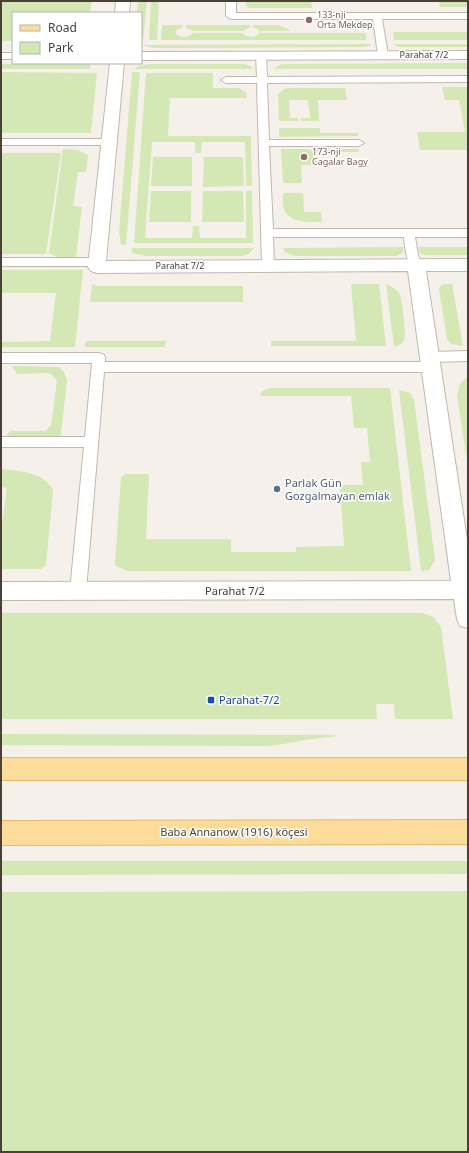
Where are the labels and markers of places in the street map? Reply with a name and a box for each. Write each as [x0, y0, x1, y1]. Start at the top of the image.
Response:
place label: 133-nji Orta Mekdep [317, 8, 373, 31]
marker: 133-nji Orta Mekdep [304, 15, 314, 25]
place label: 173-nji Cagalar Bagy [312, 145, 368, 168]
marker: 173-nji Cagalar Bagy [299, 152, 309, 162]
place label: Parlak Gün Gozgalmayan emlak [285, 475, 390, 503]
marker: Parlak Gün Gozgalmayan emlak [272, 484, 282, 494]
place label: Parahat-7/2 [219, 692, 279, 707]
marker: Parahat-7/2 [206, 695, 216, 705]

